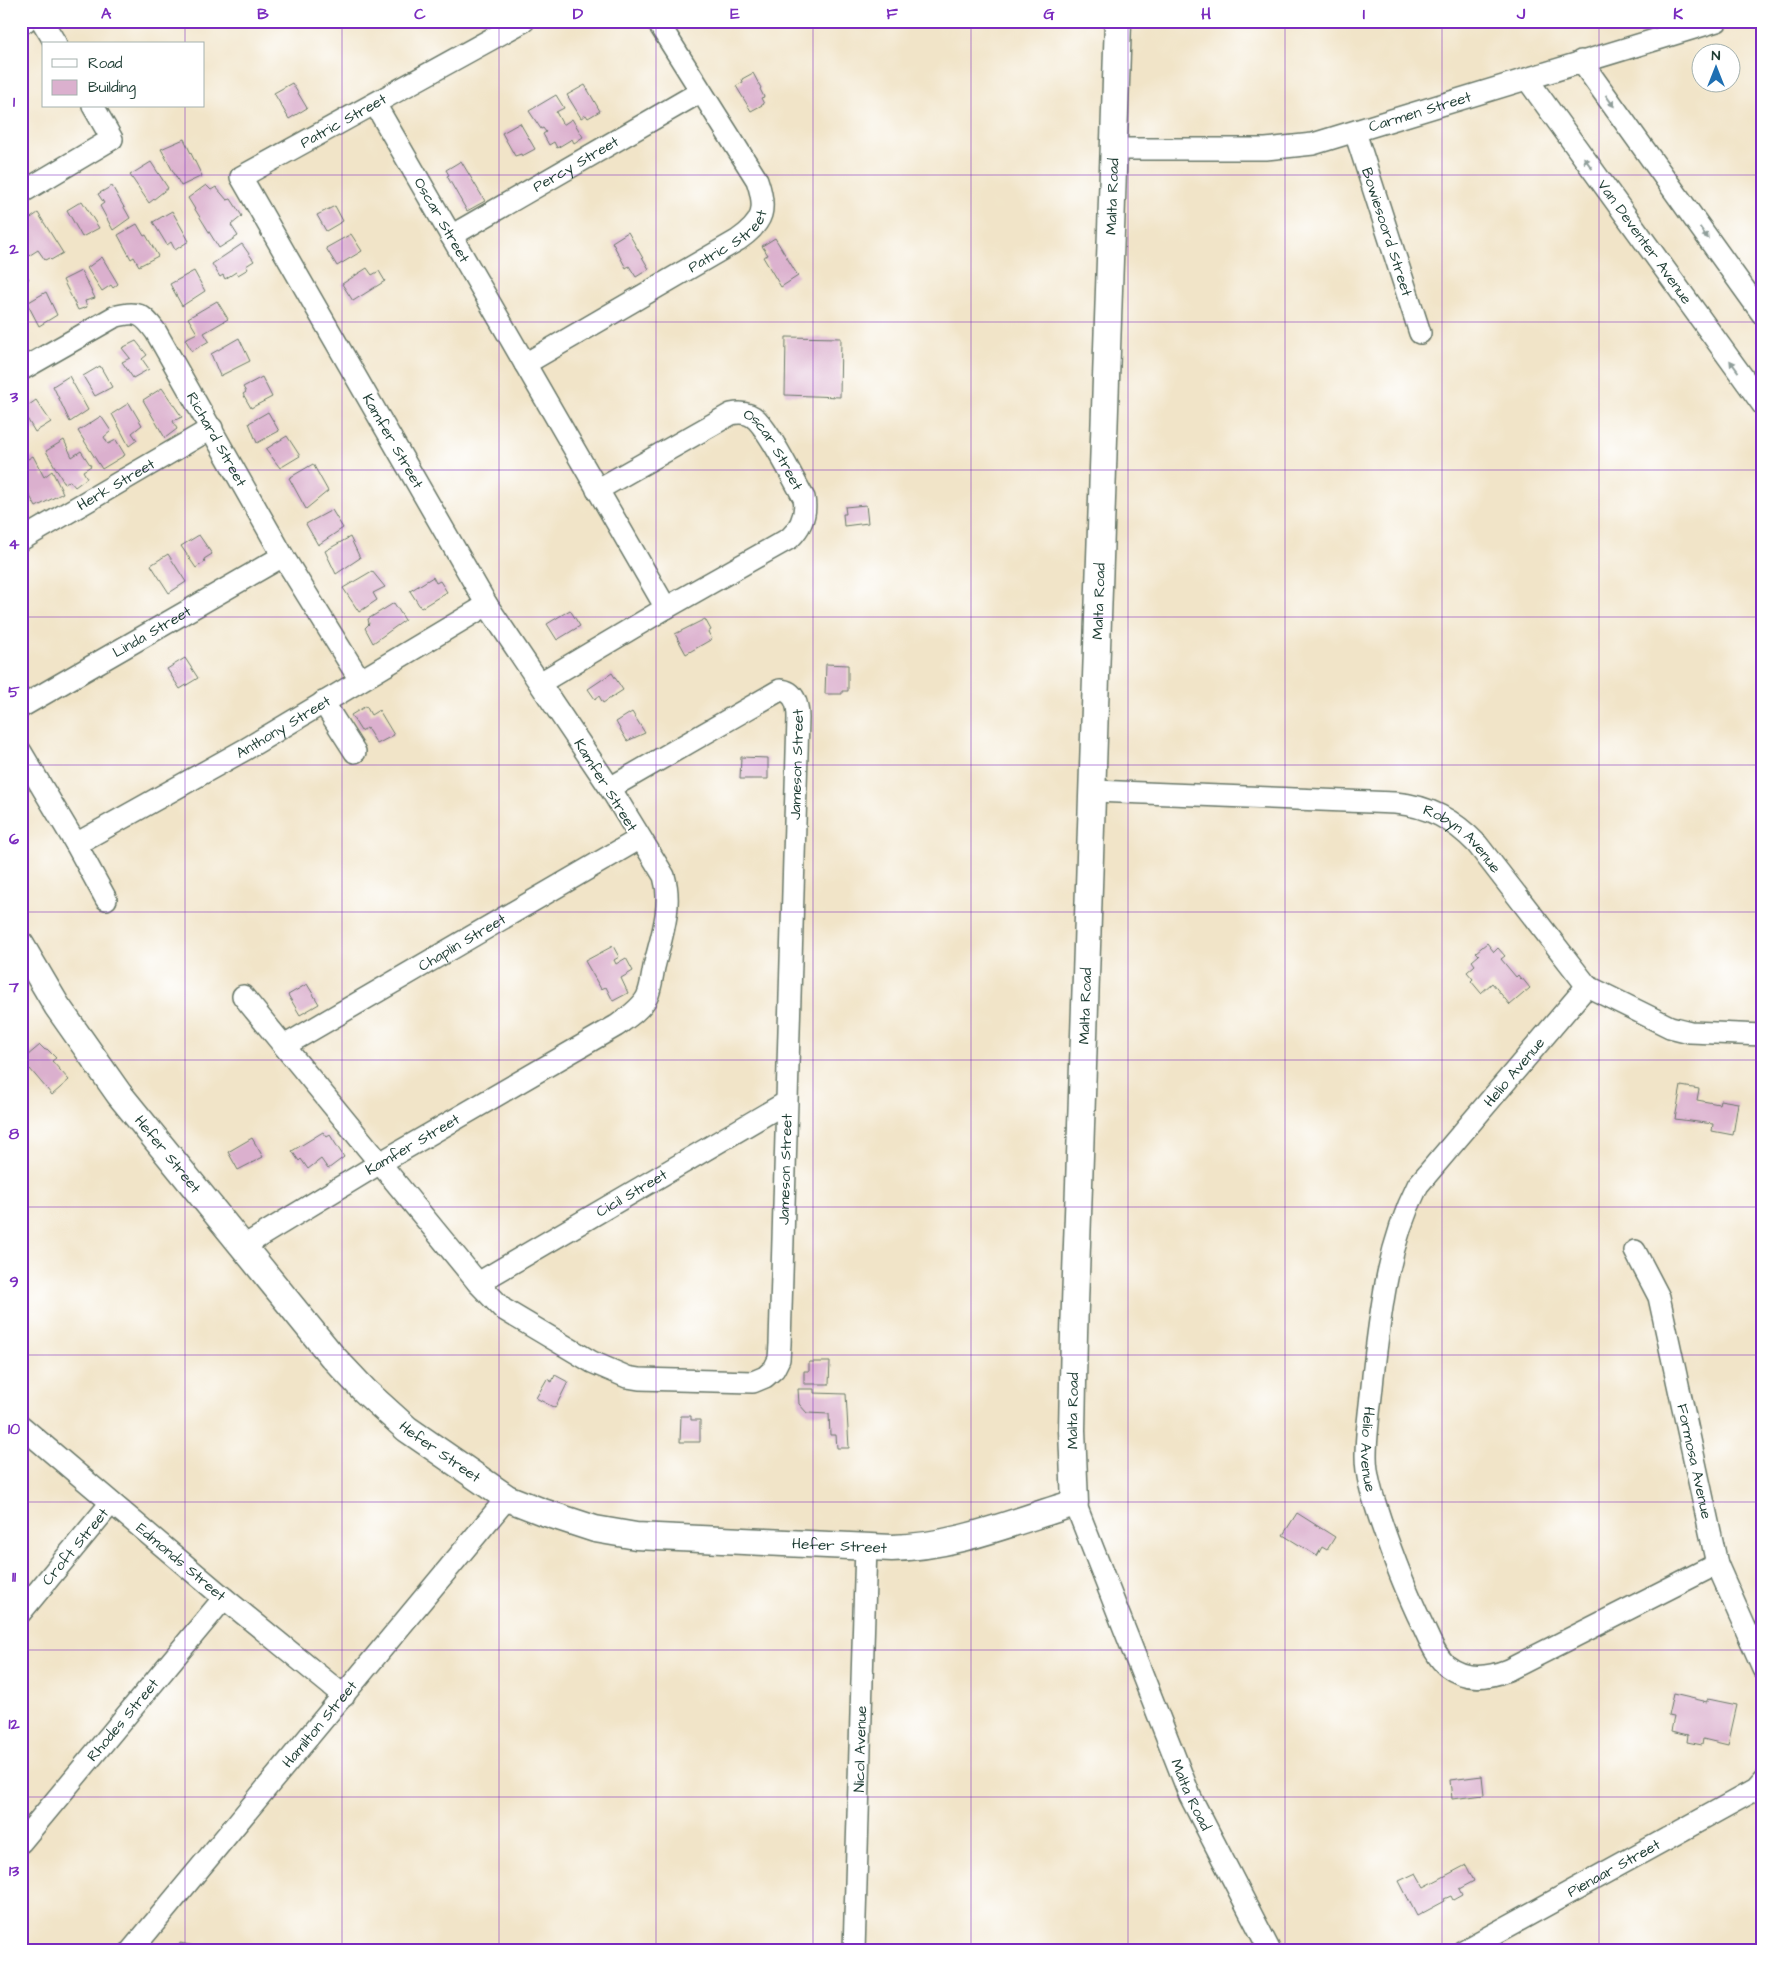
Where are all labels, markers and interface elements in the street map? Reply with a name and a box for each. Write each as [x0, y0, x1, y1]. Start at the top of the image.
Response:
text: A [101, 3, 112, 25]
text: B [257, 3, 269, 25]
text: C [414, 3, 426, 25]
text: D [573, 3, 584, 25]
text: E [730, 3, 740, 25]
text: F [886, 3, 898, 25]
text: G [1043, 3, 1055, 25]
text: H [1201, 3, 1211, 25]
text: I [1363, 3, 1365, 25]
text: J [1516, 3, 1526, 25]
text: K [1673, 3, 1683, 25]
legend [42, 42, 205, 108]
north arrow [1692, 42, 1742, 92]
text: N [1712, 46, 1721, 66]
text: Road [88, 53, 123, 74]
text: Building [88, 77, 136, 99]
street label: Carmen Street [1366, 86, 1474, 137]
street label: Patric Street [296, 89, 390, 153]
text: 1 [13, 91, 16, 113]
one-way arrow [1605, 94, 1615, 108]
street label: Percy Street [529, 131, 623, 197]
one-way arrow [1583, 156, 1593, 170]
street label: Malta Road [1101, 158, 1124, 235]
street label: Bowiesoord Street [1356, 165, 1417, 299]
street label: Oscar Street [409, 174, 475, 267]
street label: Van Deventer Avenue [1592, 176, 1697, 309]
street label: Patric Street [684, 208, 773, 278]
one-way arrow [1699, 226, 1709, 240]
text: 2 [8, 238, 19, 260]
one-way arrow [1729, 359, 1739, 373]
text: 3 [9, 386, 19, 408]
street label: Richard Street [181, 388, 252, 491]
street label: Kamfer Street [357, 390, 428, 492]
street label: Oscar Street [740, 404, 808, 494]
street label: Herk Street [73, 454, 159, 516]
text: 4 [9, 533, 20, 555]
street label: Malta Road [1087, 562, 1111, 640]
street label: Linda Street [109, 601, 195, 663]
text: 5 [8, 681, 20, 703]
street label: Anthony Street [232, 691, 335, 764]
street label: Jameson Street [785, 708, 809, 820]
street label: Kamfer Street [569, 735, 643, 836]
street label: Robyn Avenue [1420, 799, 1506, 878]
text: 6 [9, 828, 19, 850]
street label: Chaplin Street [414, 909, 510, 977]
street label: Malta Road [1074, 967, 1097, 1045]
text: 7 [8, 976, 19, 998]
street label: Helio Avenue [1479, 1033, 1550, 1112]
street label: Kamfer Street [361, 1109, 464, 1181]
street label: Hefer Street [129, 1111, 206, 1198]
street label: Jameson Street [773, 1113, 798, 1225]
text: 8 [9, 1123, 20, 1145]
street label: Cicil Street [592, 1164, 671, 1223]
text: 9 [9, 1271, 19, 1293]
street label: Malta Road [1062, 1372, 1084, 1450]
street label: Formosa Avenue [1671, 1402, 1717, 1521]
street label: Helio Avenue [1355, 1406, 1381, 1494]
street label: Hefer Street [394, 1417, 485, 1488]
text: 10 [8, 1418, 20, 1440]
street label: Croft Street [37, 1504, 114, 1590]
street label: Edmonds Street [131, 1518, 230, 1606]
street label: Hefer Street [792, 1533, 887, 1559]
text: 11 [12, 1566, 17, 1588]
street label: Rhodes Street [82, 1674, 164, 1766]
street label: Hamilton Street [277, 1676, 362, 1772]
street label: Nicol Avenue [849, 1705, 872, 1793]
text: 12 [8, 1713, 20, 1735]
street label: Malta Road [1165, 1756, 1216, 1835]
street label: Pienaar Street [1564, 1834, 1664, 1903]
text: 13 [9, 1860, 20, 1882]

